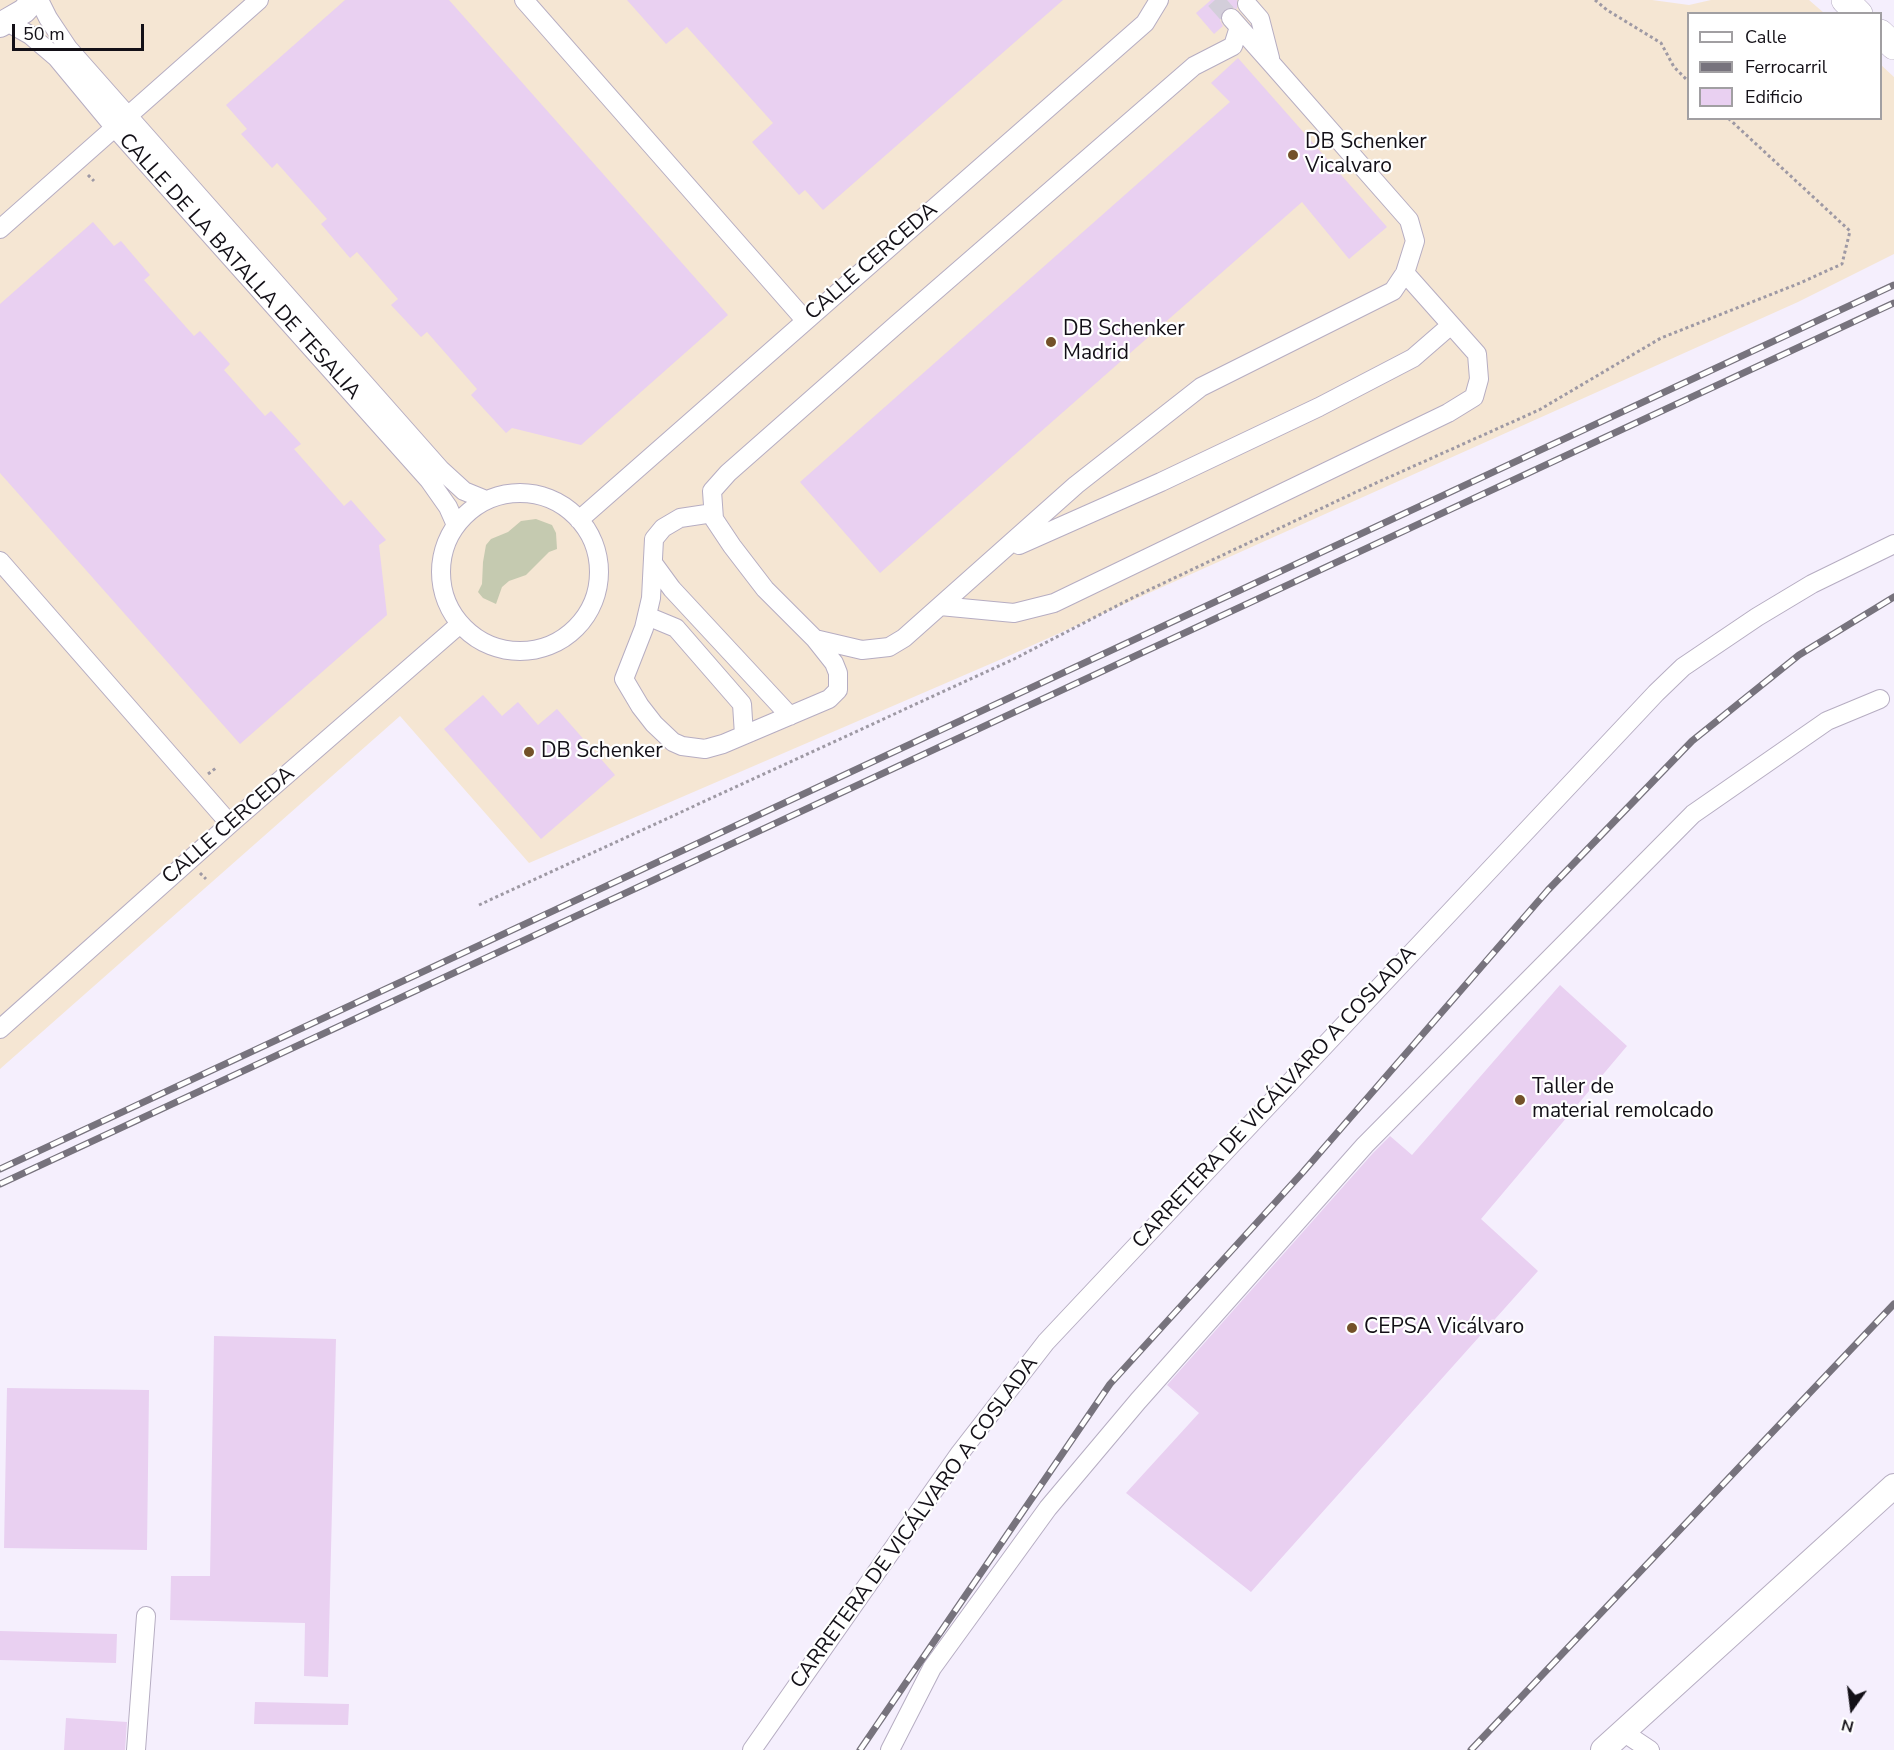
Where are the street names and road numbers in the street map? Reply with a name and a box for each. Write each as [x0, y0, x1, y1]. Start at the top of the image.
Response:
street label: CALLE DE LA BATALLA DE TESALIA [113, 129, 365, 405]
street label: CALLE CERCEDA [801, 198, 943, 326]
street label: CALLE CERCEDA [158, 762, 300, 890]
street label: CARRETERA DE VICÁLVARO A COSLADA [1128, 942, 1422, 1254]
street label: CARRETERA DE VICÁLVARO A COSLADA [786, 1352, 1044, 1694]

